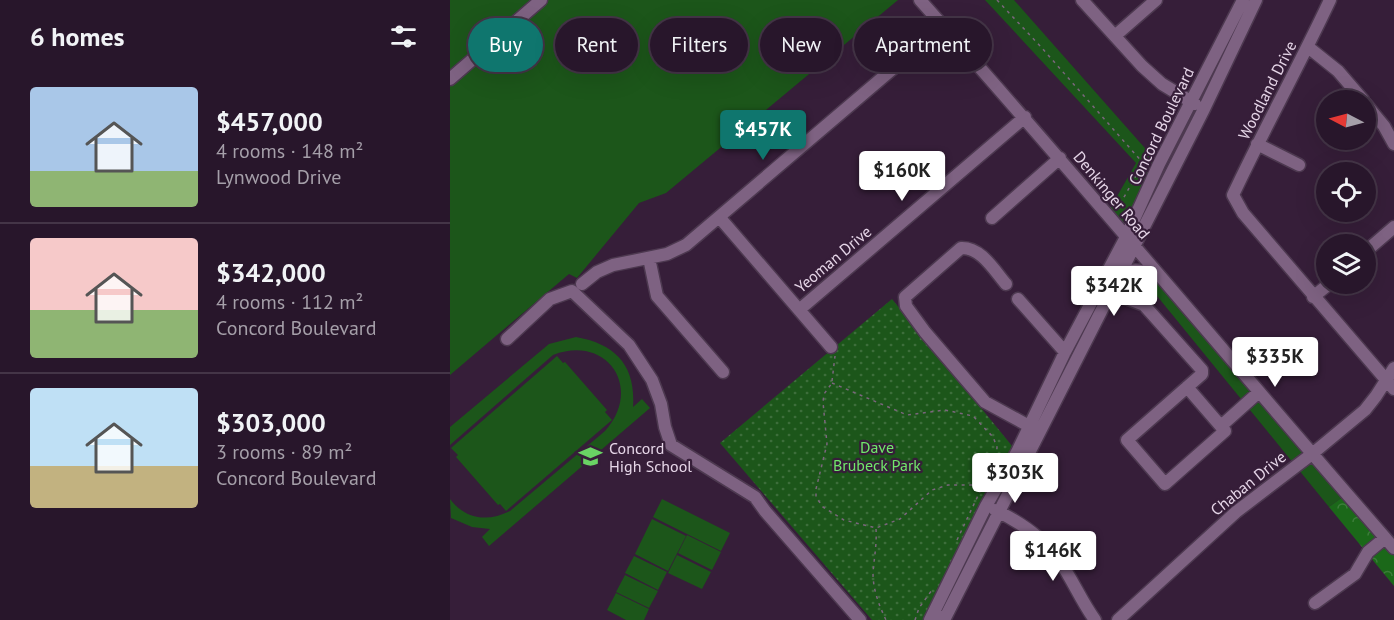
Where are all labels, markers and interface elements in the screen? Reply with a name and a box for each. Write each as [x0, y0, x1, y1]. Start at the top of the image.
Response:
chip: Buy [468, 18, 543, 72]
chip: Rent [555, 18, 638, 72]
chip: Filters [650, 18, 748, 72]
chip: New [760, 18, 842, 72]
chip: Apartment [854, 18, 992, 72]
text: 6 homes [30, 20, 125, 53]
icon: filters [387, 20, 420, 53]
street label: Woodland Drive [1233, 37, 1301, 143]
street label: Concord Boulevard [1124, 64, 1198, 188]
north arrow [1316, 90, 1376, 150]
map controls [1316, 90, 1376, 294]
text: $457,000 [216, 105, 323, 138]
pin: $457K [721, 110, 805, 161]
icon: home [78, 111, 150, 183]
text: $457K [734, 116, 792, 142]
text: 4 rooms · 148 m² [216, 138, 363, 164]
street label: Denkinger Road [1070, 147, 1154, 243]
pin: $160K [860, 151, 944, 202]
text: $160K [873, 157, 931, 183]
button: locate [1316, 162, 1376, 222]
text: Lynwood Drive [216, 164, 341, 190]
street label: Yeoman Drive [791, 221, 875, 297]
button: layers [1316, 234, 1376, 294]
text: $342,000 [216, 256, 326, 289]
icon: home [78, 262, 150, 334]
pin: $342K [1072, 266, 1156, 317]
text: $342K [1085, 272, 1143, 298]
text: 4 rooms · 112 m² [216, 289, 363, 315]
text: Concord Boulevard [216, 315, 376, 341]
pin: $335K [1233, 337, 1317, 388]
text: $335K [1246, 343, 1304, 369]
text: $303,000 [216, 406, 326, 439]
icon: home [78, 412, 150, 484]
park label: Dave Brubeck Park [833, 437, 921, 475]
place label: Concord High School [609, 438, 692, 476]
text: 3 rooms · 89 m² [216, 439, 352, 465]
school or university icon: Concord High School [578, 444, 604, 470]
street label: Chaban Drive [1206, 447, 1290, 519]
pin: $303K [973, 453, 1057, 504]
text: $303K [986, 459, 1044, 485]
text: Concord Boulevard [216, 465, 376, 491]
pin: $146K [1011, 531, 1095, 582]
text: $146K [1024, 537, 1082, 563]

